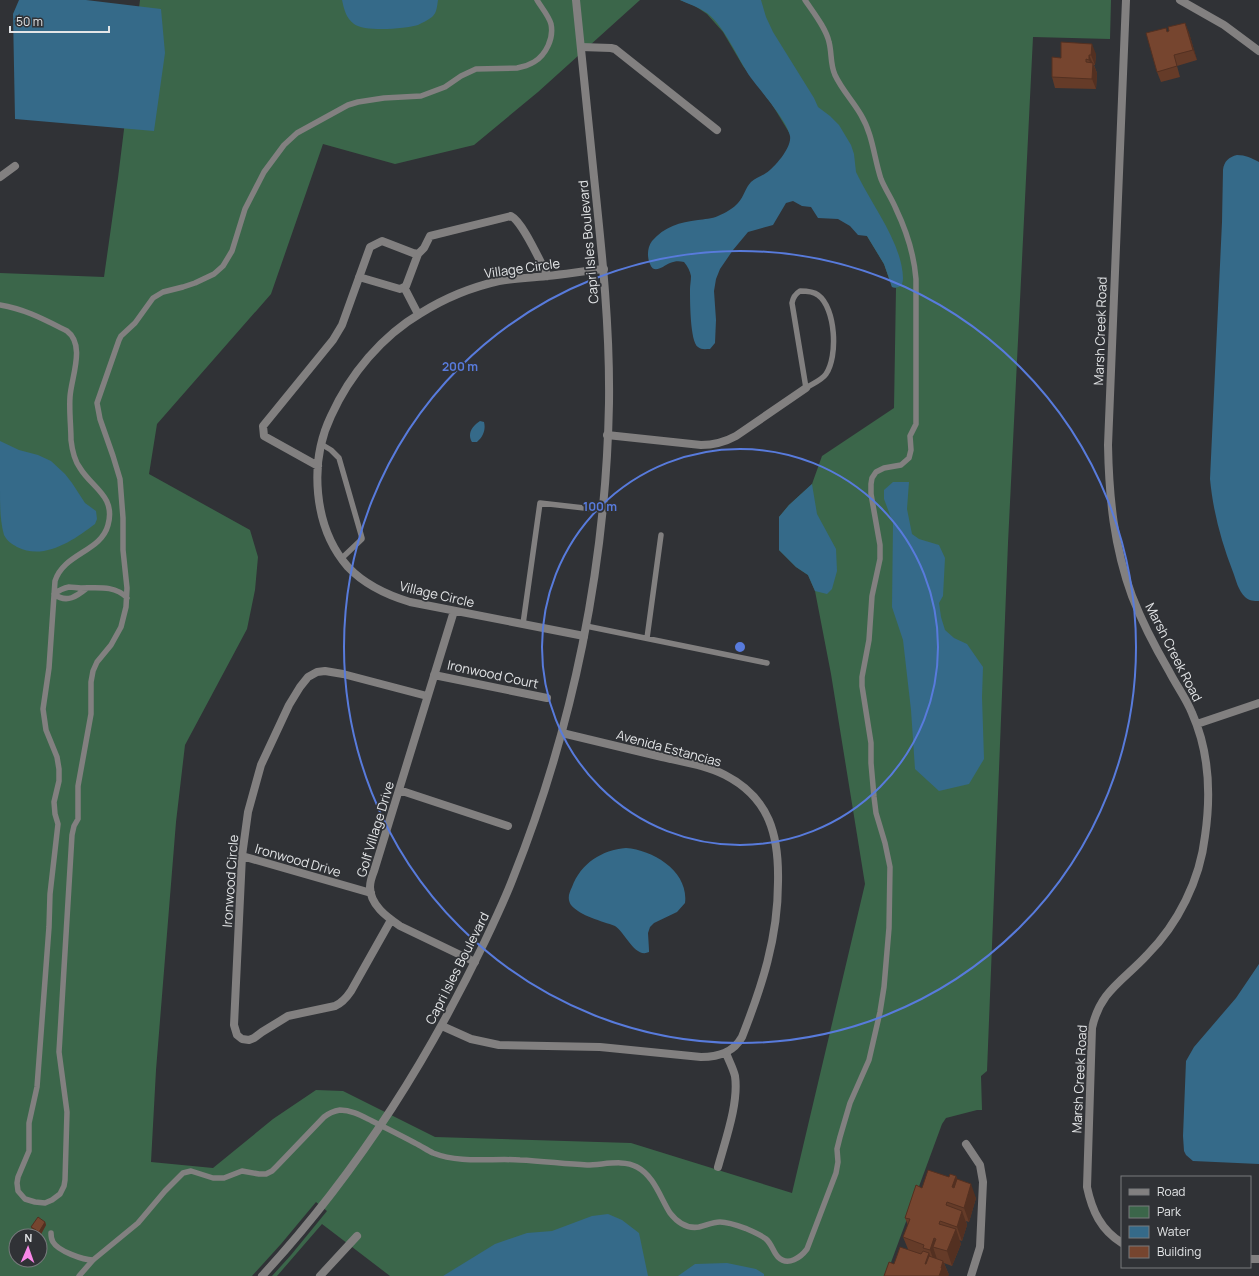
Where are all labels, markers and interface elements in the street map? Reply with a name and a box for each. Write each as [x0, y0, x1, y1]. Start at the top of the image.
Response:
scale bar [10, 8, 109, 34]
text: 50 m [16, 13, 43, 30]
street label: Capri Isles Boulevard [574, 179, 602, 305]
street label: Village Circle [483, 254, 561, 282]
street label: Marsh Creek Road [1089, 276, 1111, 386]
text: 200 m [442, 358, 478, 375]
text: 100 m [583, 498, 617, 515]
street label: Village Circle [398, 577, 477, 611]
street label: Marsh Creek Road [1141, 600, 1207, 704]
centre of rings [733, 640, 747, 654]
street label: Ironwood Court [446, 656, 540, 692]
street label: Avenida Estancias [614, 725, 724, 771]
street label: Golf Village Drive [352, 779, 398, 879]
street label: Ironwood Circle [218, 834, 242, 928]
street label: Ironwood Drive [253, 839, 344, 881]
street label: Capri Isles Boulevard [421, 909, 493, 1027]
street label: Marsh Creek Road [1067, 1024, 1091, 1134]
legend [1121, 1176, 1251, 1268]
text: Road [1157, 1183, 1185, 1200]
text: Park [1157, 1203, 1182, 1220]
text: Water [1157, 1223, 1191, 1240]
north arrow [8, 1228, 48, 1268]
text: N [24, 1230, 33, 1245]
text: Building [1157, 1243, 1201, 1260]

